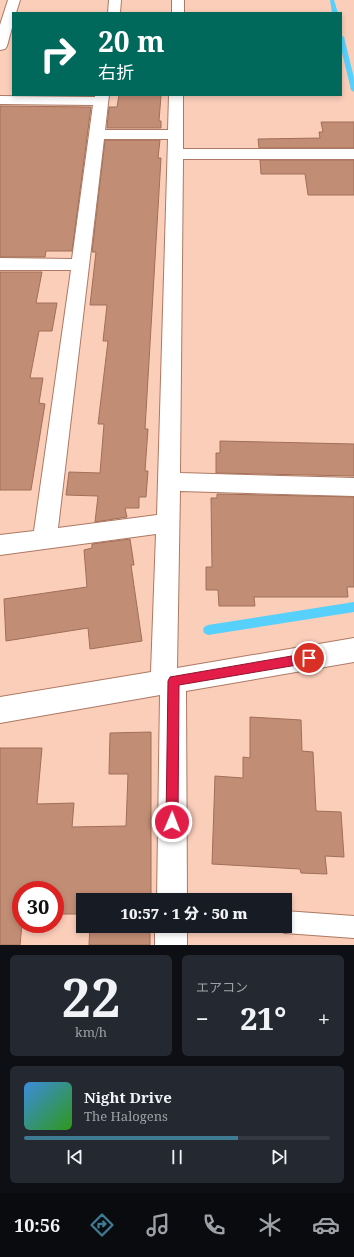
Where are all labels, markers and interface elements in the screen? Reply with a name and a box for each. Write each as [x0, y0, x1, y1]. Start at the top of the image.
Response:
text: 20 m [98, 22, 165, 60]
icon: right [32, 28, 84, 80]
text: 右折 [98, 60, 134, 84]
pin [292, 641, 326, 675]
icon: arrive [298, 647, 320, 669]
position arrow [151, 801, 193, 843]
speed limit sign: 30 [12, 881, 64, 933]
text: 10:57 · 1 分 · 50 m [120, 903, 248, 923]
text: 22 [62, 961, 120, 1032]
text: エアコン [196, 978, 248, 996]
text: 21° [240, 998, 286, 1039]
text: − [196, 1003, 209, 1033]
text: + [318, 1003, 330, 1033]
text: km/h [75, 1023, 107, 1041]
text: Night Drive [84, 1087, 172, 1107]
text: The Halogens [84, 1107, 168, 1125]
icon: previous [64, 1146, 86, 1168]
icon: pause [166, 1146, 188, 1168]
icon: next [268, 1146, 290, 1168]
icon: directions [88, 1211, 116, 1239]
icon: music [144, 1211, 172, 1239]
icon: phone [200, 1211, 228, 1239]
icon: climate [256, 1211, 284, 1239]
icon: car [312, 1211, 340, 1239]
text: 10:56 [14, 1213, 60, 1237]

